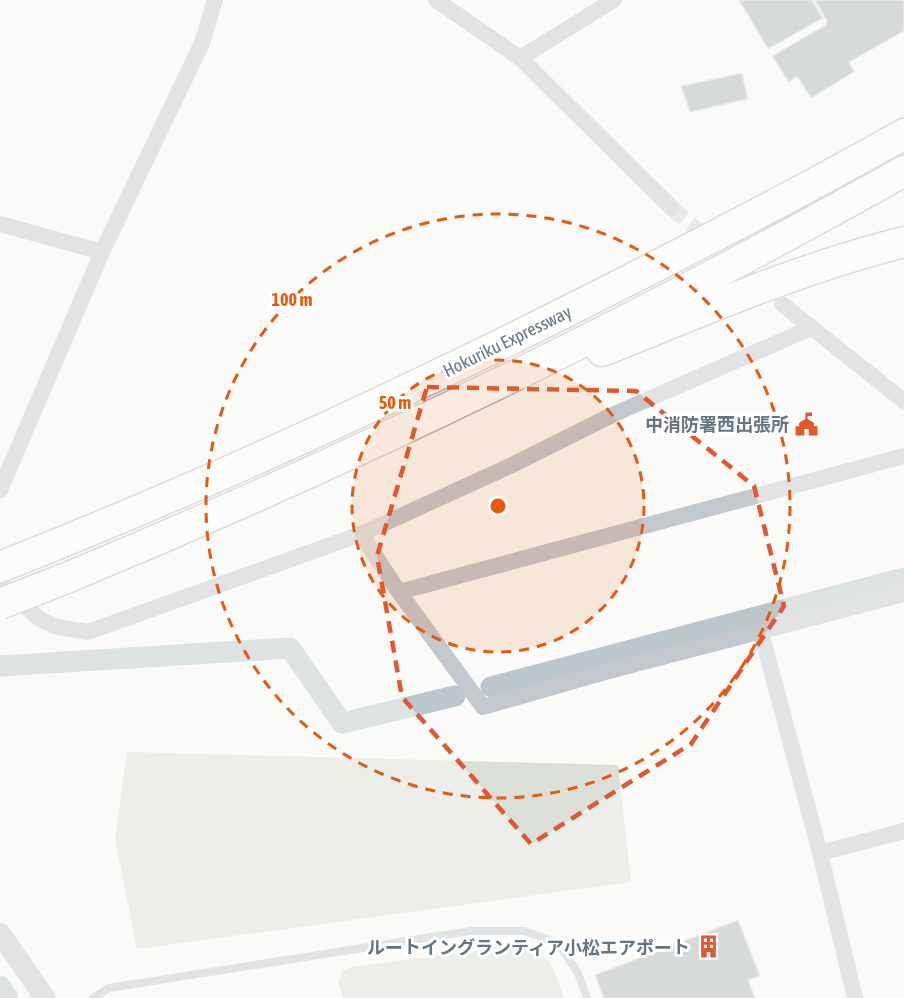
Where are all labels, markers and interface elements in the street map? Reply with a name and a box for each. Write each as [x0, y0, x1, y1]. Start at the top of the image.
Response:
text: 100 m [272, 289, 312, 310]
street label: Hokuriku Expressway [439, 301, 575, 381]
text: 50 m [379, 392, 411, 413]
public building icon: 中消防署西出張所 [794, 411, 820, 437]
place label: 中消防署西出張所 [645, 414, 789, 435]
centre of rings [488, 496, 508, 516]
building icon: ルートイングランティア小松エアポート [695, 934, 721, 960]
place label: ルートイングランティア小松エアポート [367, 937, 690, 958]

